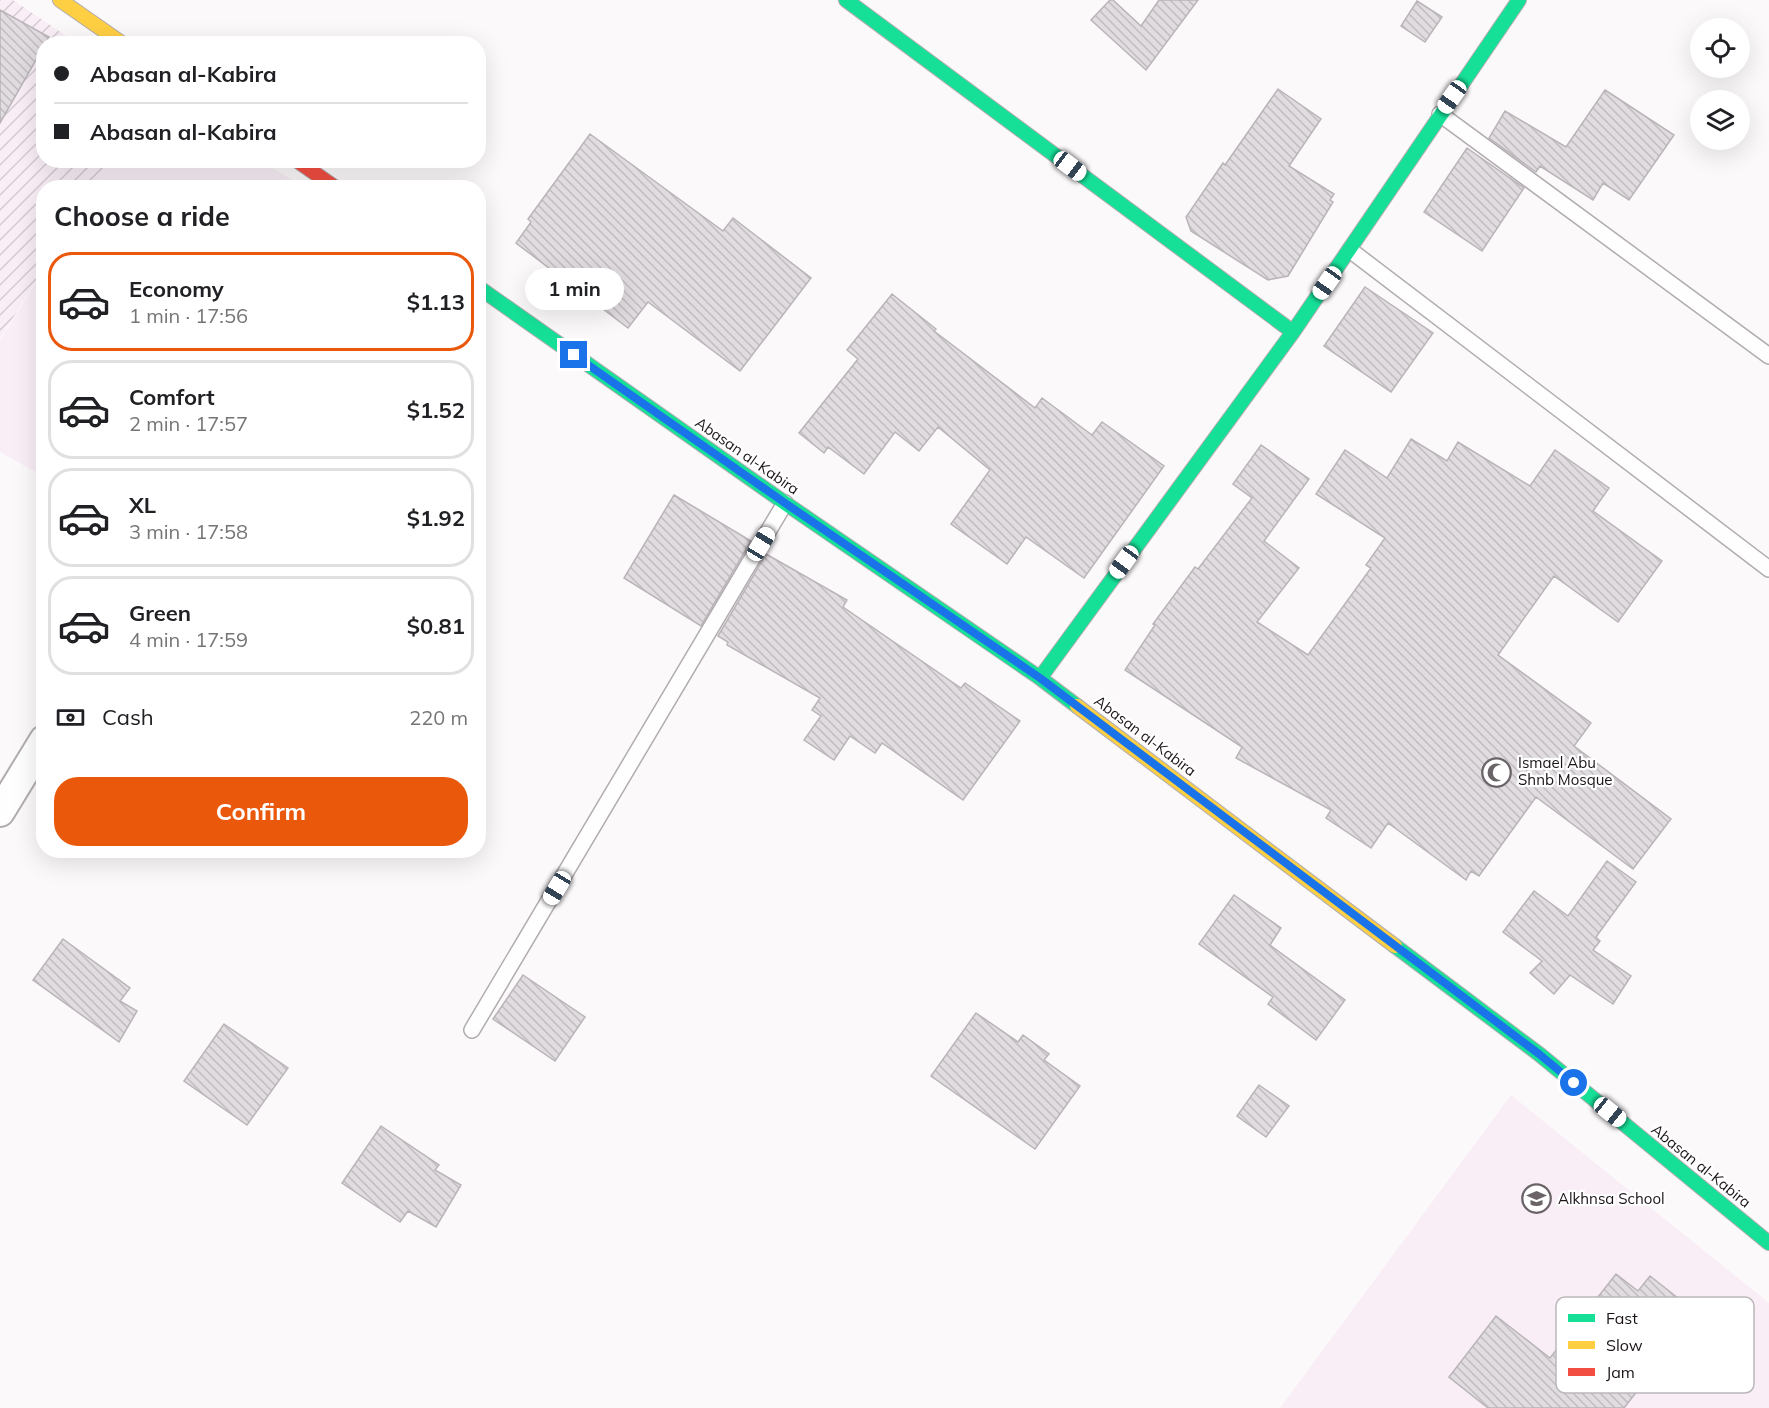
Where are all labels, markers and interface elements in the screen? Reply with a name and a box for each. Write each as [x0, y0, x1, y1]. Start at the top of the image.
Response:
map controls [1690, 18, 1750, 150]
button: locate [1690, 18, 1750, 78]
text: Abasan al-Kabira [90, 60, 277, 88]
car [1434, 77, 1470, 117]
button: layers [1690, 90, 1750, 150]
text: Abasan al-Kabira [90, 118, 277, 146]
car [1050, 148, 1090, 184]
text: Choose a ride [54, 199, 230, 233]
car [1309, 263, 1345, 303]
callout: 1 min [524, 268, 624, 310]
icon: car [57, 275, 111, 329]
text: Economy [129, 275, 224, 303]
text: 1 min [548, 276, 601, 301]
text: $1.13 [407, 288, 465, 316]
text: 1 min · 17:56 [129, 303, 248, 328]
route end [560, 341, 587, 368]
icon: car [57, 383, 111, 437]
text: Comfort [129, 383, 215, 411]
text: $1.52 [407, 396, 465, 424]
text: 2 min · 17:57 [129, 411, 248, 436]
street label: Abasan al-Kabira [692, 413, 803, 499]
icon: car [57, 491, 111, 545]
text: XL [129, 491, 156, 519]
text: $1.92 [407, 504, 465, 532]
text: 3 min · 17:58 [129, 519, 248, 544]
car [744, 524, 778, 564]
car [1106, 542, 1142, 582]
icon: car [57, 599, 111, 653]
text: Green [129, 599, 191, 627]
text: $0.81 [407, 612, 465, 640]
text: 4 min · 17:59 [129, 627, 248, 652]
street label: Abasan al-Kabira [1091, 691, 1200, 780]
icon: cash [54, 701, 87, 734]
text: Cash [102, 703, 154, 731]
text: 220 m [409, 705, 468, 730]
place label: Ismael Abu Shnb Mosque [1518, 753, 1613, 789]
mosque icon: Ismael Abu Shnb Mosque [1481, 756, 1513, 788]
button: Confirm [54, 777, 468, 846]
car [540, 868, 574, 908]
route start [1560, 1069, 1587, 1096]
car [1590, 1094, 1630, 1130]
street label: Abasan al-Kabira [1648, 1120, 1755, 1212]
school or university icon: Alkhnsa School [1521, 1183, 1553, 1215]
place label: Alkhnsa School [1558, 1189, 1665, 1208]
legend [1556, 1297, 1754, 1393]
text: Fast [1606, 1308, 1638, 1328]
text: Slow [1606, 1335, 1643, 1355]
text: Jam [1606, 1362, 1635, 1382]

